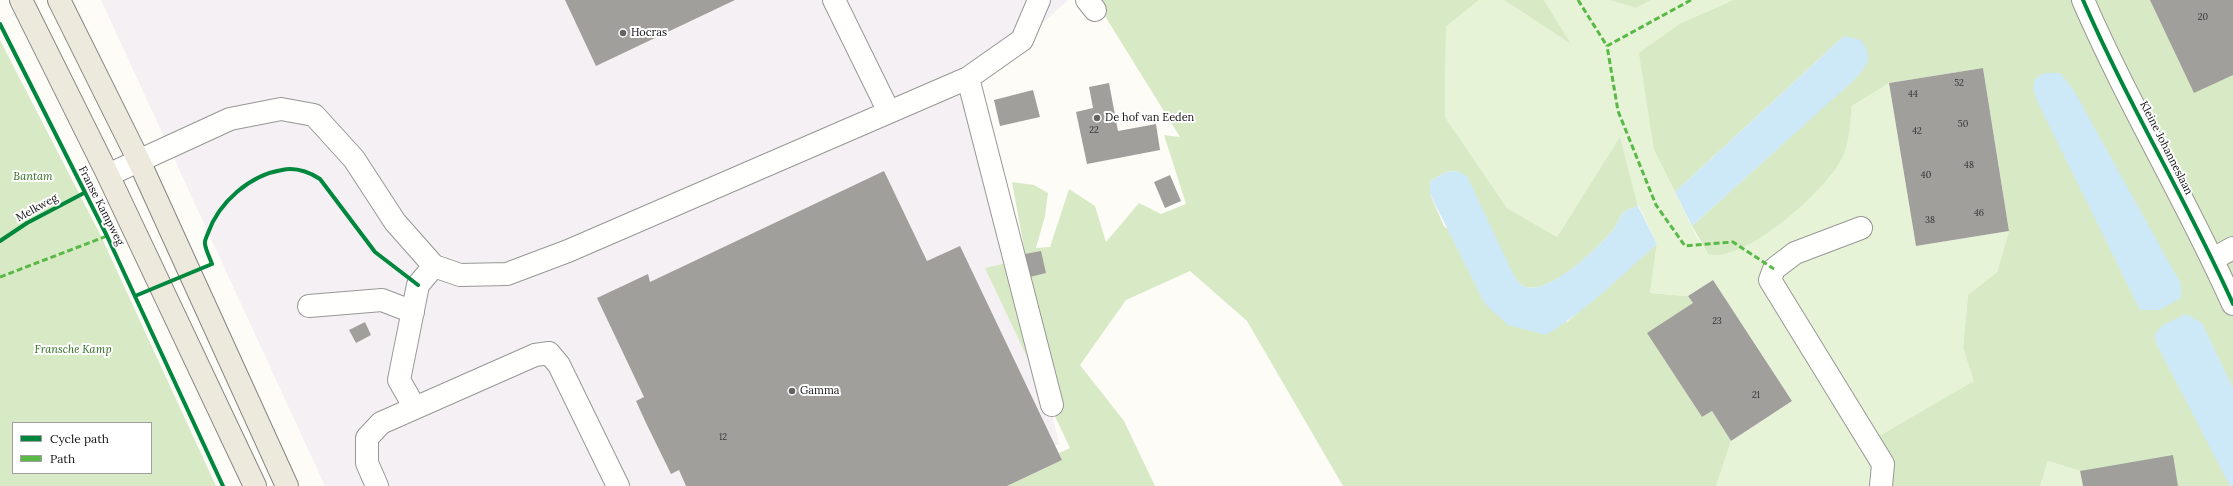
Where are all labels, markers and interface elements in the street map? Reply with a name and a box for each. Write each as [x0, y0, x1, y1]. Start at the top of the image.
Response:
house number: 20 [2198, 12, 2208, 22]
place label: Hocras [631, 26, 667, 40]
marker: Hocras [618, 28, 628, 38]
house number: 52 [1954, 78, 1964, 88]
house number: 44 [1908, 89, 1918, 99]
street label: Kleine Johanneslaan [2137, 99, 2195, 197]
place label: De hof van Eeden [1105, 111, 1194, 125]
marker: De hof van Eeden [1092, 113, 1102, 123]
house number: 50 [1958, 119, 1968, 129]
house number: 22 [1089, 125, 1099, 135]
house number: 42 [1912, 126, 1922, 136]
house number: 48 [1964, 160, 1974, 170]
street label: Franse Kampweg [75, 164, 127, 248]
park label: Bantam [13, 170, 53, 184]
house number: 40 [1921, 170, 1931, 180]
street label: Melkweg [14, 191, 60, 225]
house number: 46 [1974, 208, 1984, 218]
house number: 38 [1925, 215, 1935, 225]
house number: 23 [1712, 316, 1722, 326]
park label: Fransche Kamp [34, 343, 112, 357]
place label: Gamma [800, 384, 839, 398]
marker: Gamma [787, 386, 797, 396]
house number: 21 [1752, 390, 1760, 400]
legend [12, 422, 152, 474]
text: Cycle path [50, 431, 109, 446]
house number: 12 [719, 432, 727, 442]
text: Path [50, 451, 75, 466]

